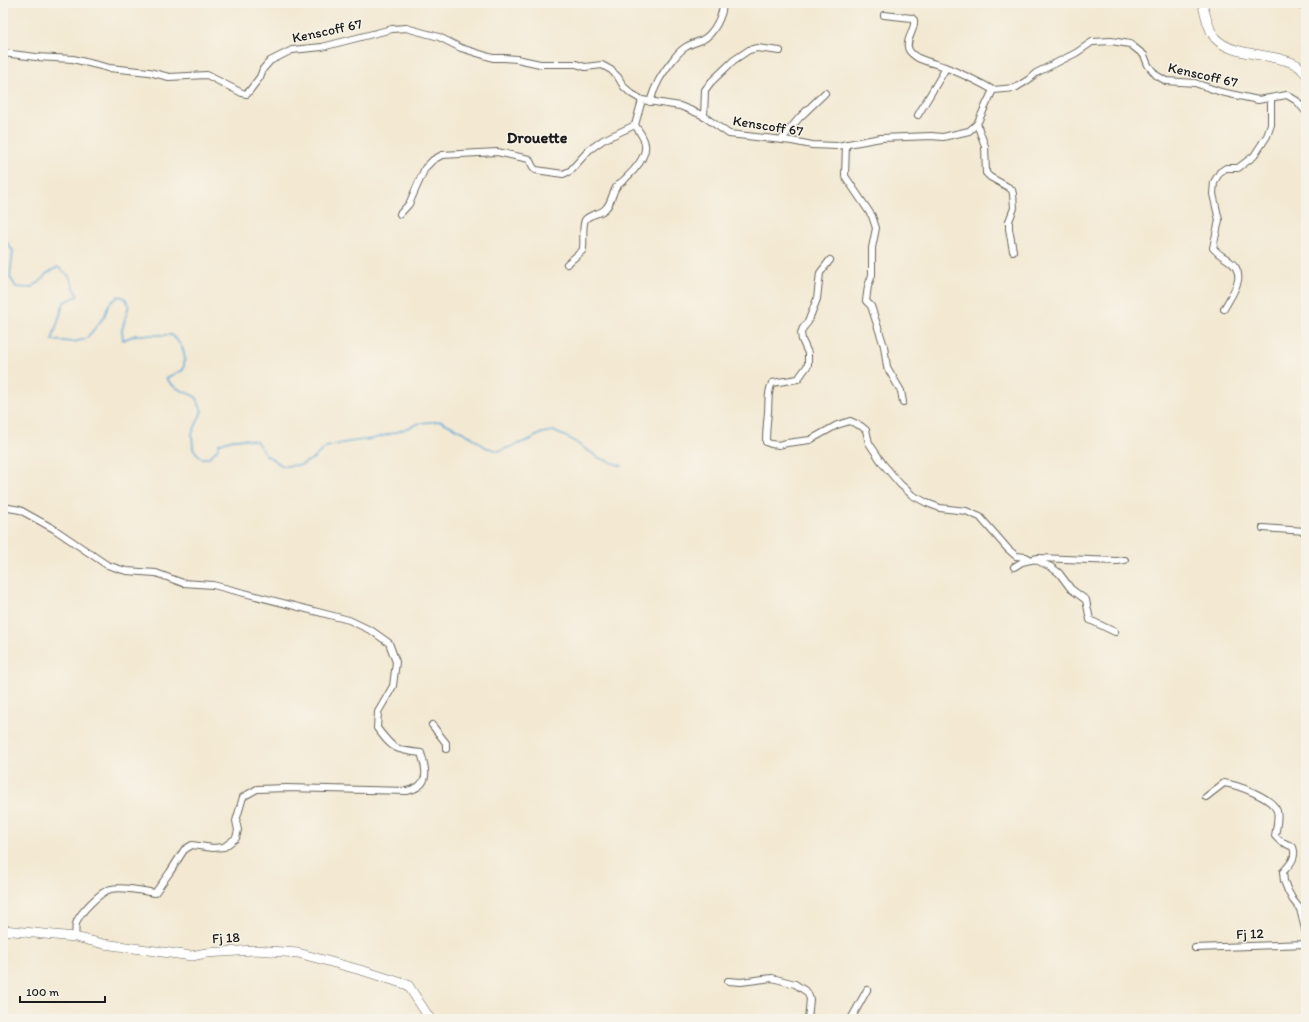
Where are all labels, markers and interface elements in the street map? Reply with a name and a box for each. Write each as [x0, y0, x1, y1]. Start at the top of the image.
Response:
street label: Kenscoff 67 [290, 15, 364, 47]
street label: Kenscoff 67 [1166, 59, 1240, 91]
street label: Kenscoff 67 [732, 112, 804, 140]
district label: Drouette [507, 128, 568, 147]
street label: Fj 12 [1236, 925, 1265, 943]
street label: Fj 18 [212, 929, 241, 947]
scale bar [20, 978, 105, 1004]
text: 100 m [26, 985, 59, 999]

